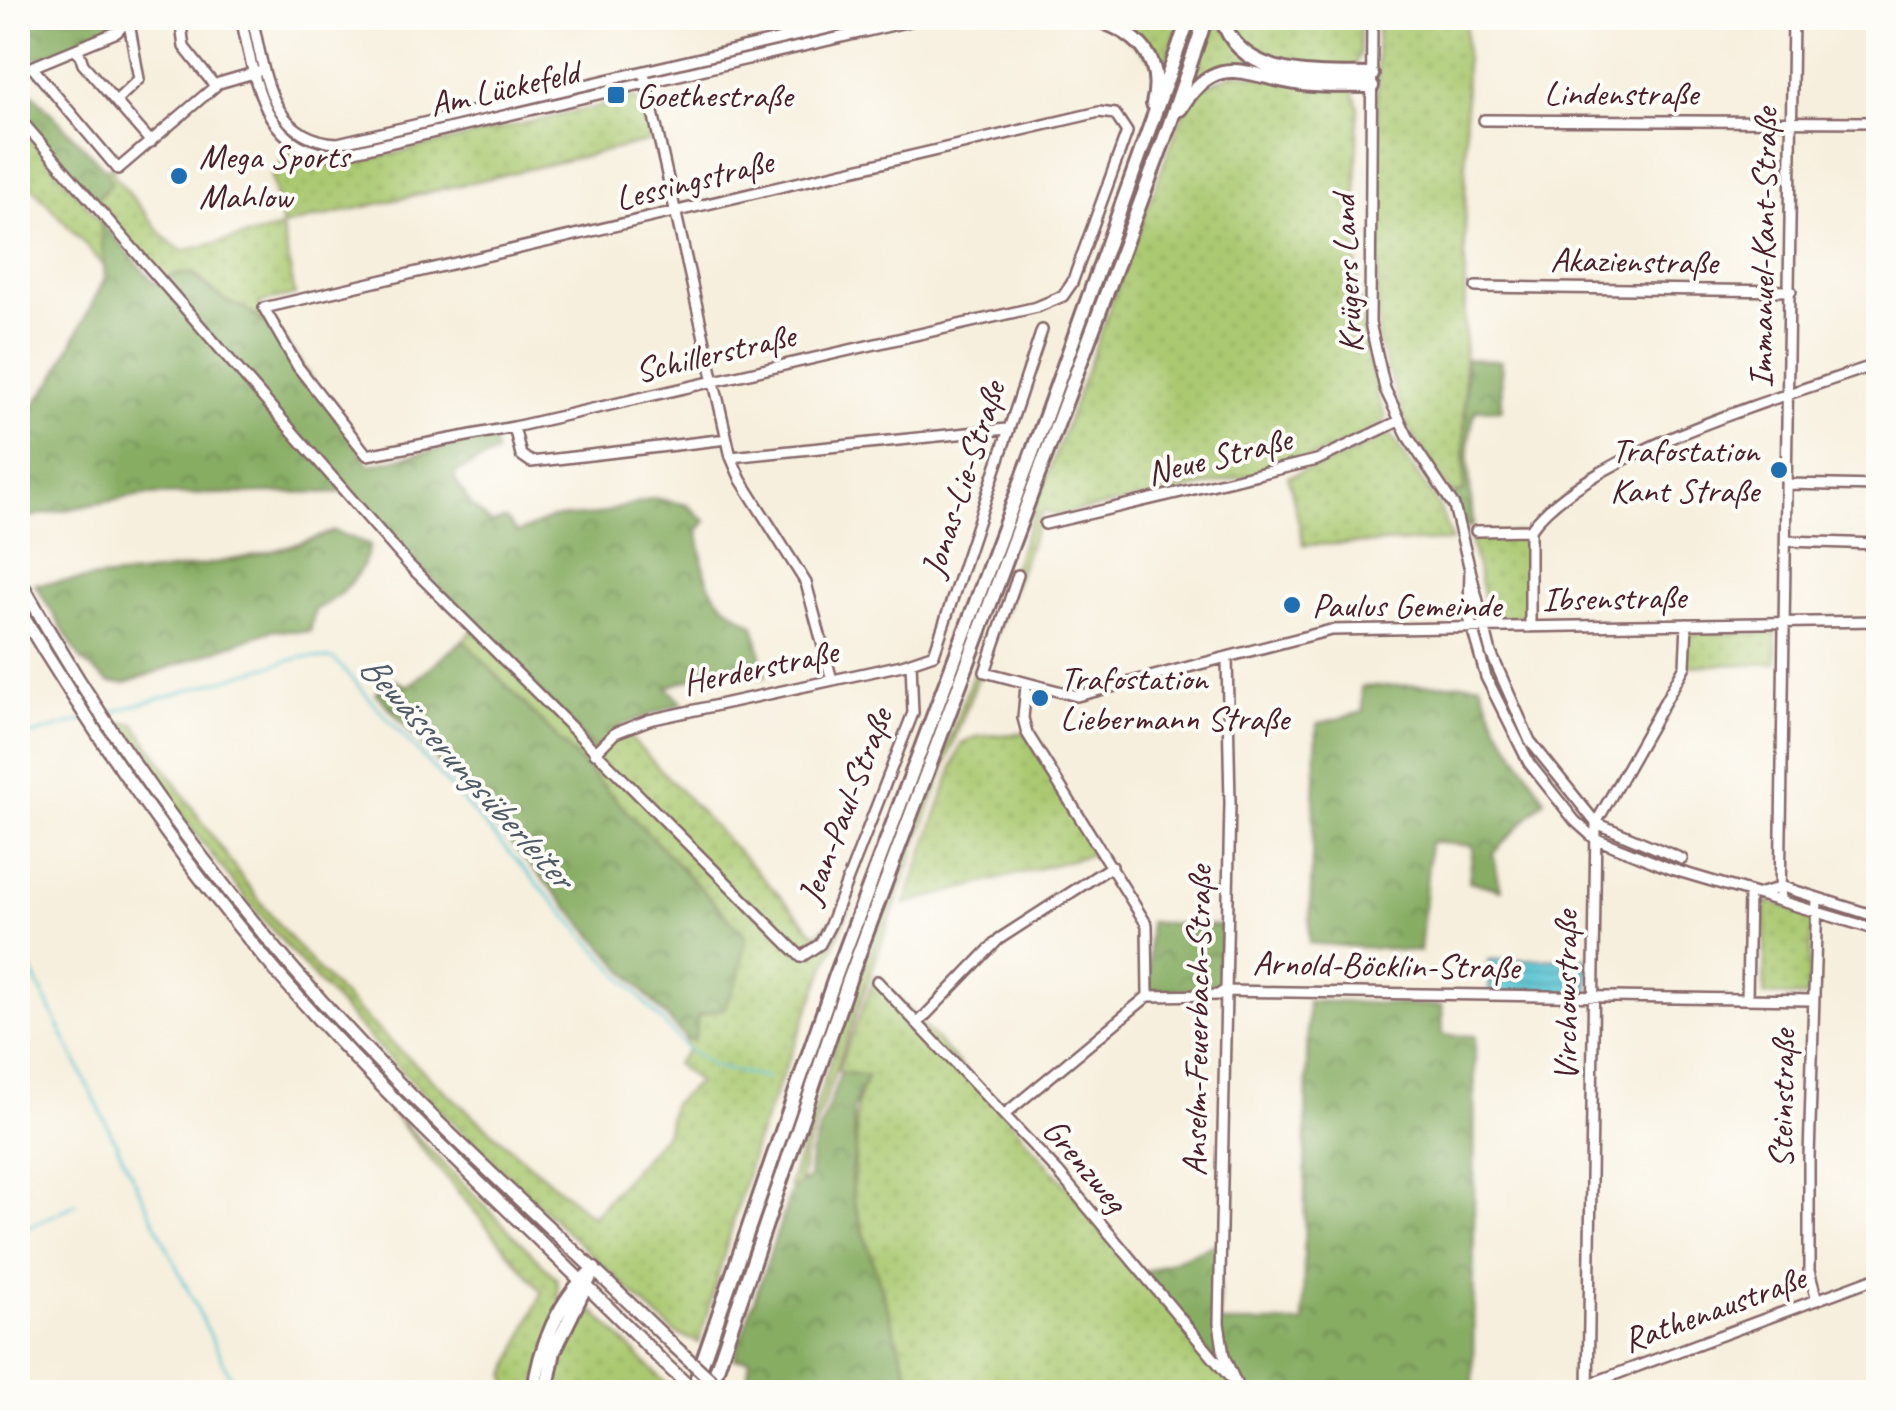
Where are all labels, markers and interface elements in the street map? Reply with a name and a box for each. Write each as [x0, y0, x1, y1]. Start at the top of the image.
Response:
street label: Am Lückefeld [425, 48, 588, 127]
street label: Lindenstraße [1544, 71, 1701, 116]
place label: Goethestraße [636, 73, 795, 118]
marker: Goethestraße [605, 84, 627, 106]
street label: Immanuel-Kant-Straße [1738, 105, 1788, 389]
place label: Mega Sports Mahlow [199, 134, 352, 219]
street label: Lessingstraße [611, 138, 780, 221]
marker: Mega Sports Mahlow [168, 165, 190, 187]
street label: Krügers Land [1320, 189, 1374, 354]
street label: Akazienstraße [1550, 237, 1721, 285]
street label: Schillerstraße [631, 312, 802, 393]
street label: Jonas-Lie-Straße [910, 373, 1017, 584]
street label: Neue Straße [1142, 416, 1298, 496]
place label: Trafostation Kant Straße [1610, 428, 1762, 513]
marker: Trafostation Kant Straße [1768, 459, 1790, 481]
street label: Ibsenstraße [1542, 574, 1689, 622]
place label: Paulus Gemeinde [1312, 583, 1504, 628]
marker: Paulus Gemeinde [1281, 594, 1303, 616]
street label: Herderstraße [678, 628, 844, 705]
water label: Bewässerungsüberleiter [349, 644, 588, 902]
place label: Trafostation Liebermann Straße [1060, 656, 1291, 741]
marker: Trafostation Liebermann Straße [1029, 687, 1051, 709]
street label: Jean-Paul-Straße [786, 699, 904, 912]
street label: Anselm-Feuerbach-Straße [1172, 863, 1222, 1177]
street label: Virchowstraße [1543, 908, 1588, 1081]
street label: Arnold-Böcklin-Straße [1252, 940, 1522, 990]
street label: Steinstraße [1758, 1027, 1806, 1169]
street label: Grenzweg [1033, 1109, 1139, 1223]
street label: Rathenaustraße [1617, 1254, 1814, 1363]

